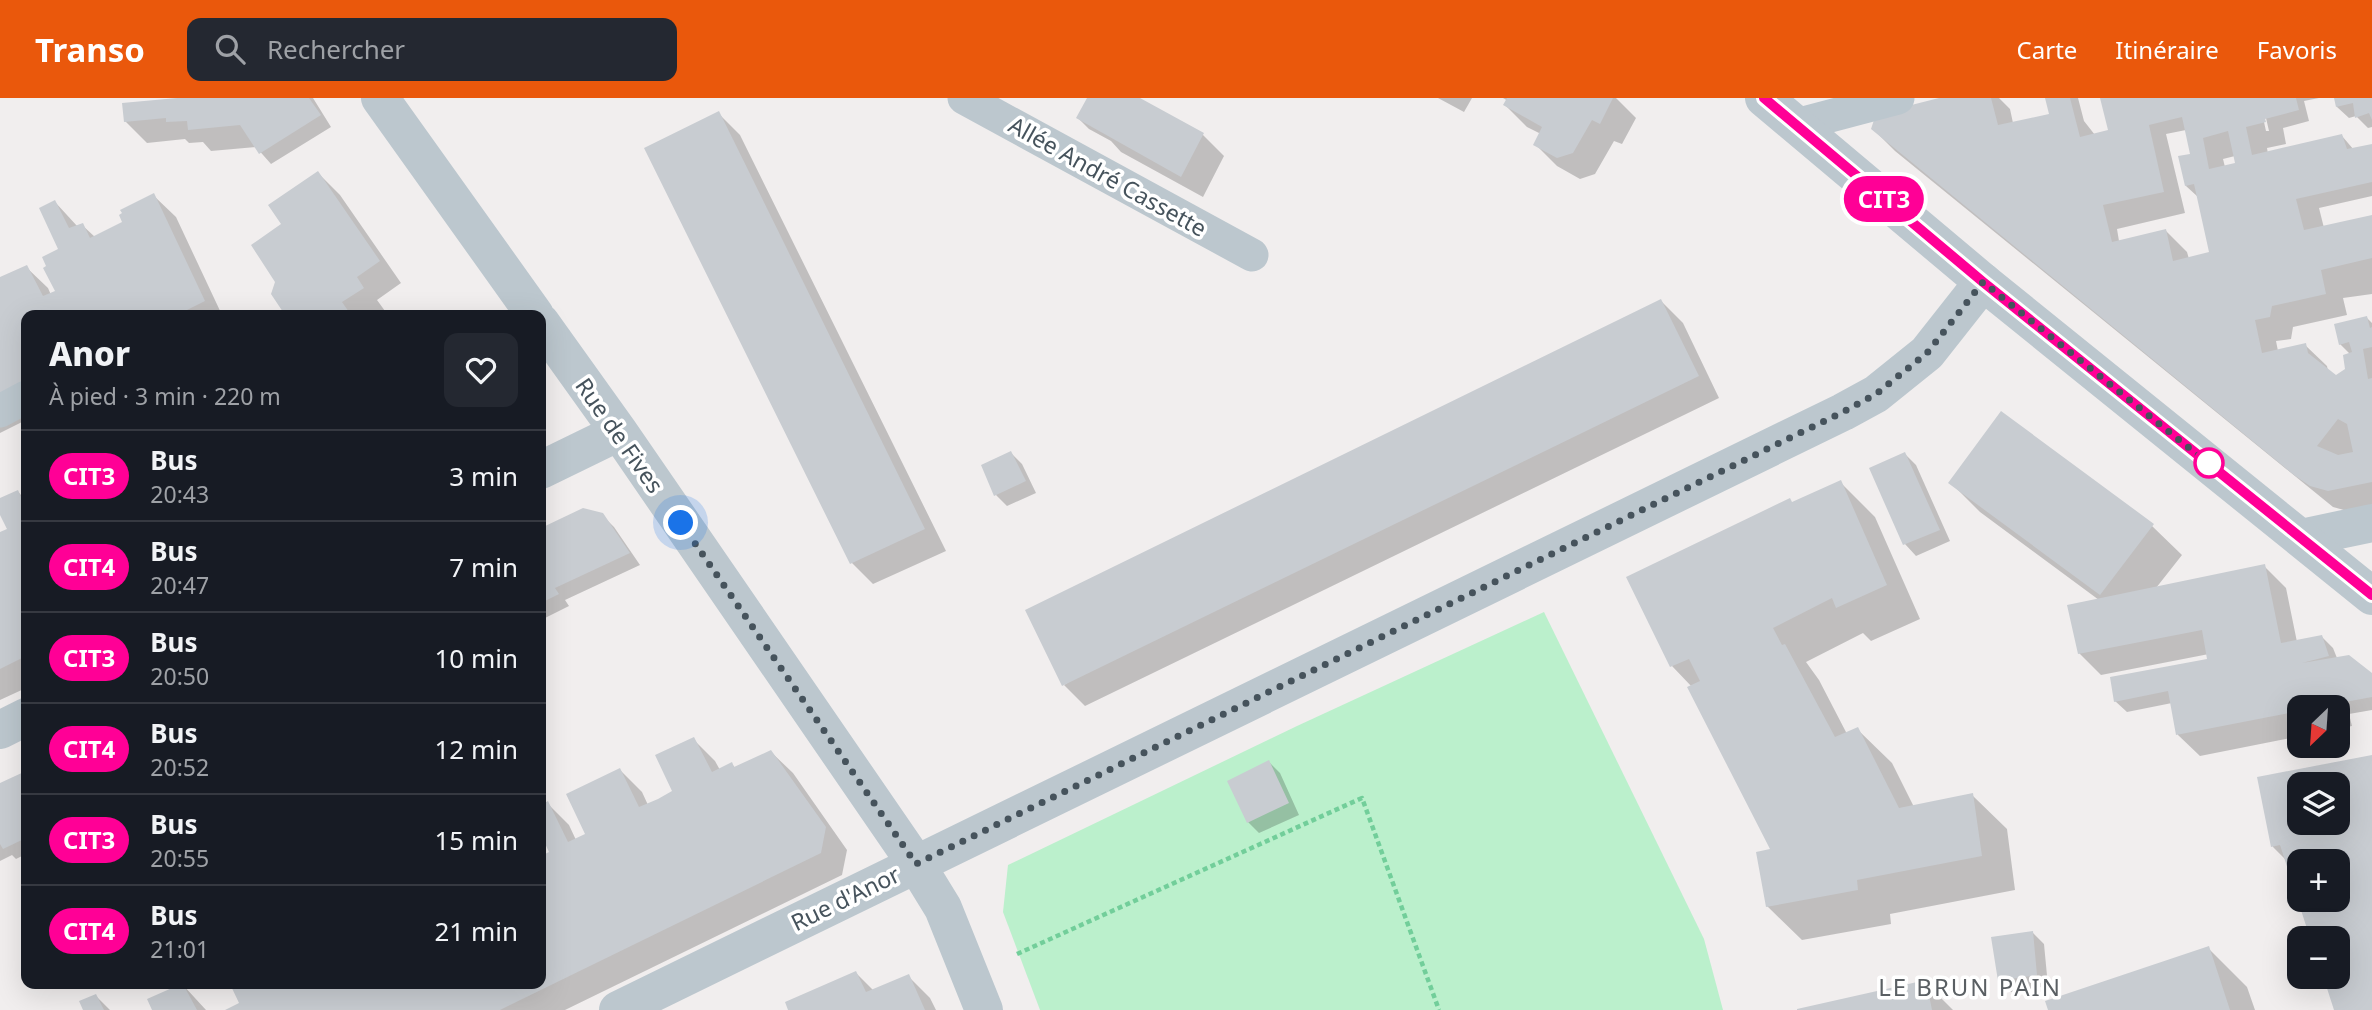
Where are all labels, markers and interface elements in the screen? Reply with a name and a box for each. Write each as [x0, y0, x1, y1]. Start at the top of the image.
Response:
search box [187, 18, 677, 81]
text: Transo [35, 27, 145, 72]
icon: search [211, 30, 249, 68]
text: Rechercher [267, 31, 405, 67]
text: Carte [2017, 33, 2077, 66]
text: Itinéraire [2115, 33, 2219, 66]
text: Favoris [2257, 33, 2337, 66]
street label: Allée André Cassette [1003, 108, 1213, 244]
line badge: CIT3 [1835, 176, 1933, 222]
text: CIT3 [1858, 182, 1910, 215]
text: Anor [49, 331, 130, 376]
button: heart [444, 333, 518, 407]
street label: Rue de Fives [568, 371, 672, 499]
text: À pied · 3 min · 220 m [49, 380, 281, 412]
text: Bus [150, 442, 198, 478]
unlabelled marker [2194, 448, 2224, 478]
text: 3 min [449, 458, 518, 494]
text: CIT3 [63, 459, 115, 492]
text: 20:43 [150, 478, 209, 510]
your location [663, 505, 698, 540]
text: Bus [150, 533, 198, 569]
text: 7 min [449, 549, 518, 585]
text: CIT4 [63, 550, 115, 583]
text: 20:47 [150, 569, 209, 601]
text: Bus [150, 624, 198, 660]
text: 10 min [434, 640, 518, 676]
text: CIT3 [63, 641, 115, 674]
text: 20:50 [150, 660, 209, 692]
north arrow [2287, 695, 2350, 758]
map controls [2287, 695, 2350, 989]
text: Bus [150, 715, 198, 751]
text: 12 min [434, 731, 518, 767]
text: CIT4 [63, 732, 115, 765]
text: 20:52 [150, 751, 209, 783]
button: layers [2287, 772, 2350, 835]
text: Bus [150, 806, 198, 842]
text: 15 min [434, 822, 518, 858]
text: CIT3 [63, 823, 115, 856]
text: 20:55 [150, 842, 209, 874]
button: + [2287, 849, 2350, 912]
street label: Rue d'Anor [785, 858, 905, 938]
text: Bus [150, 897, 198, 933]
text: 21 min [434, 913, 518, 949]
text: CIT4 [63, 914, 115, 947]
button: − [2287, 926, 2350, 989]
text: 21:01 [150, 933, 209, 965]
district label: LE BRUN PAIN [1878, 970, 2062, 1003]

